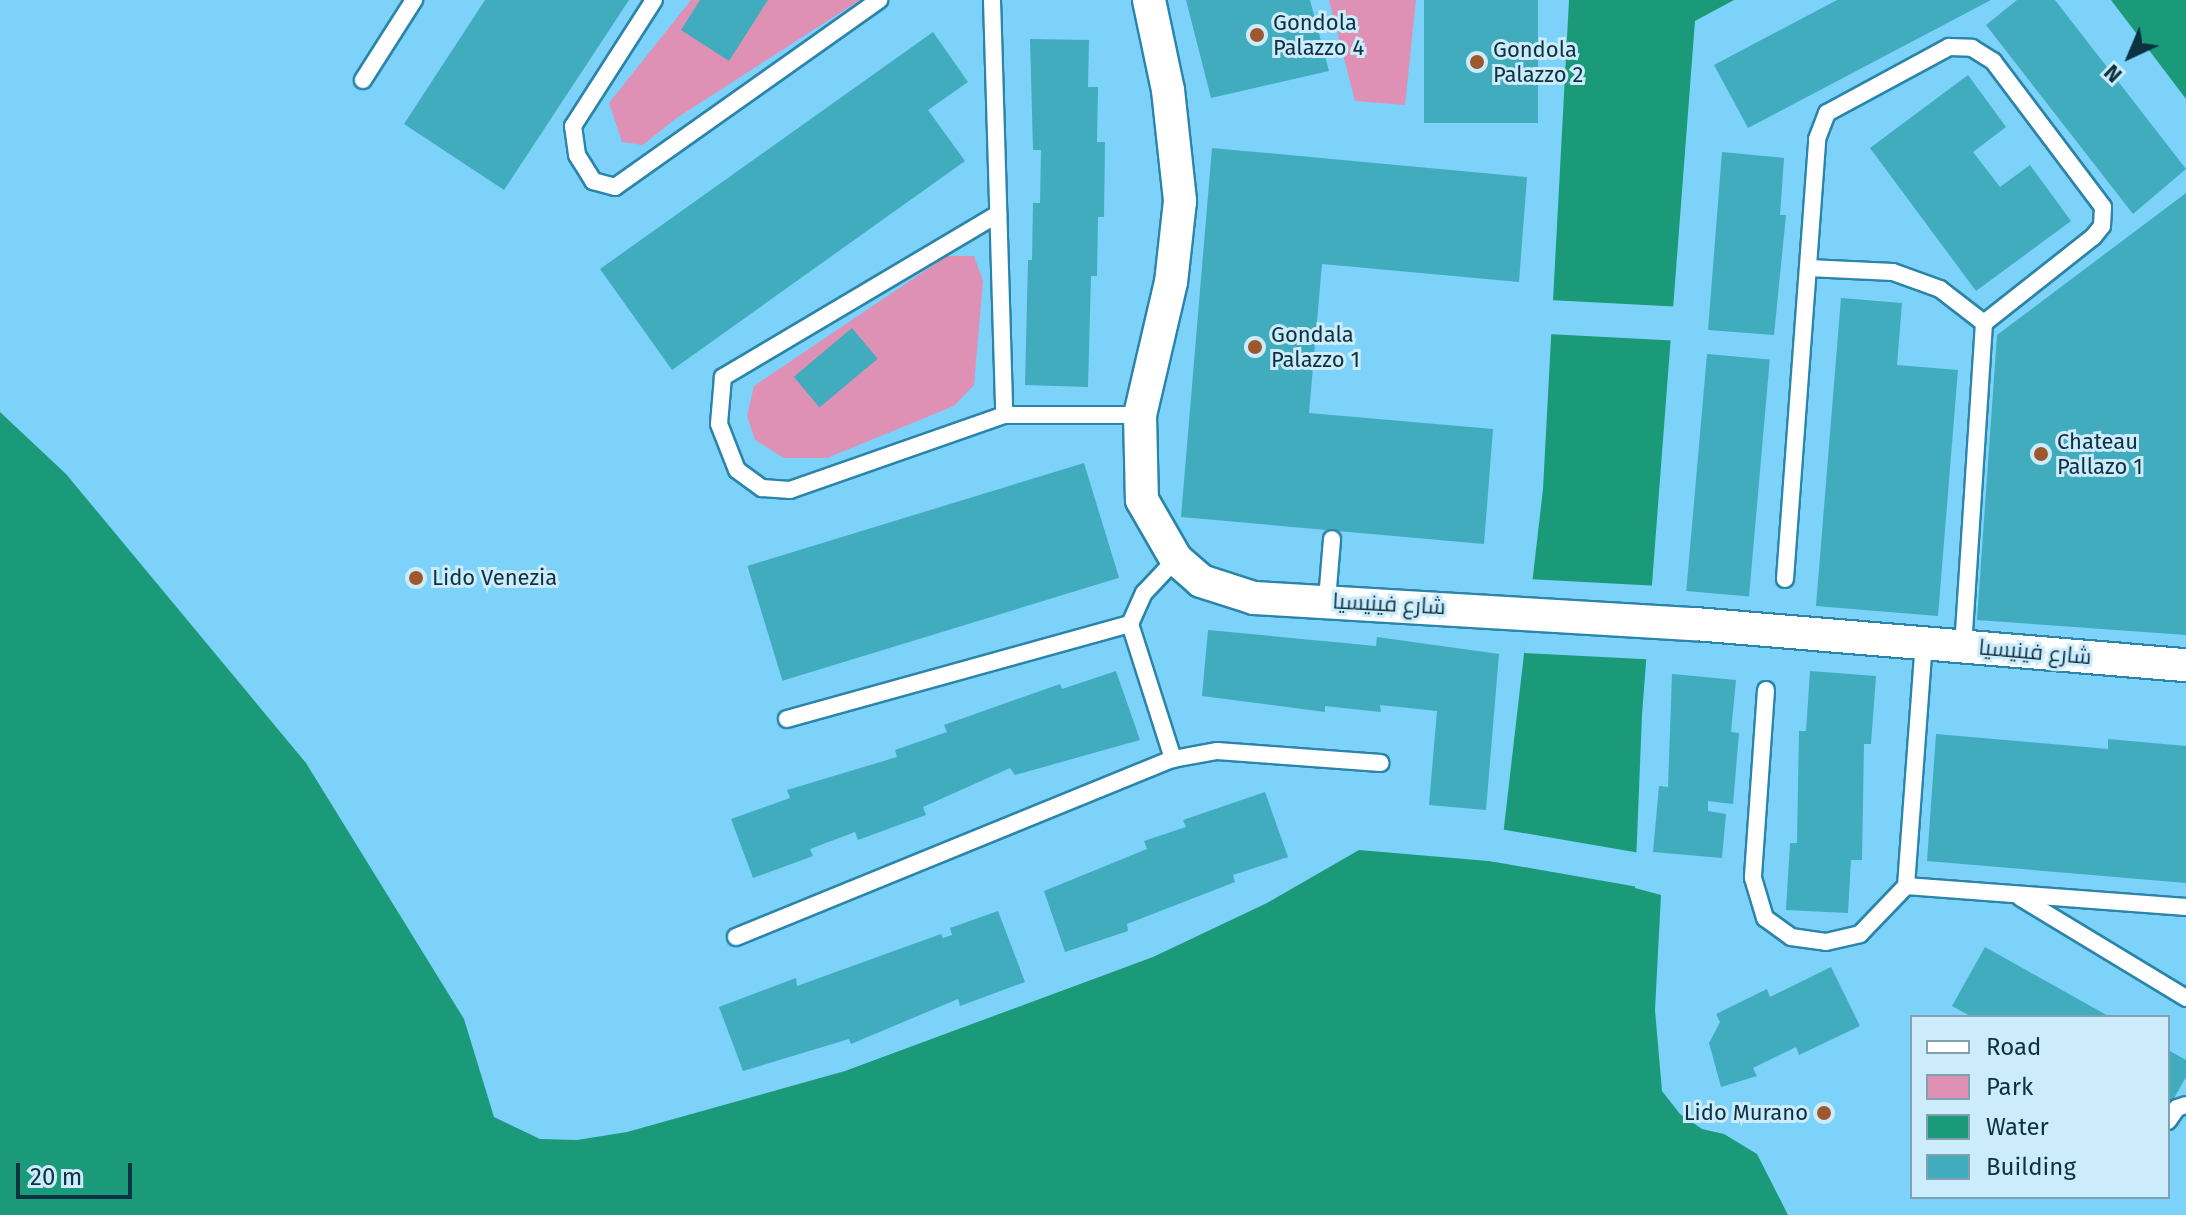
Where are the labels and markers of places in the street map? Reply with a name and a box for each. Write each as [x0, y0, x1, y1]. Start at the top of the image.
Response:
place label: Gondola Palazzo 4 [1273, 9, 1364, 60]
marker: Gondola Palazzo 4 [1248, 26, 1266, 44]
place label: Gondola Palazzo 2 [1493, 36, 1583, 88]
marker: Gondola Palazzo 2 [1468, 53, 1486, 71]
place label: Gondala Palazzo 1 [1271, 321, 1360, 372]
marker: Gondala Palazzo 1 [1246, 338, 1264, 356]
place label: Chateau Pallazo 1 [2057, 428, 2143, 480]
marker: Chateau Pallazo 1 [2032, 445, 2050, 463]
place label: Lido Venezia [432, 565, 557, 591]
marker: Lido Venezia [407, 569, 425, 587]
place label: Lido Murano [1684, 1100, 1808, 1126]
marker: Lido Murano [1815, 1104, 1833, 1122]

